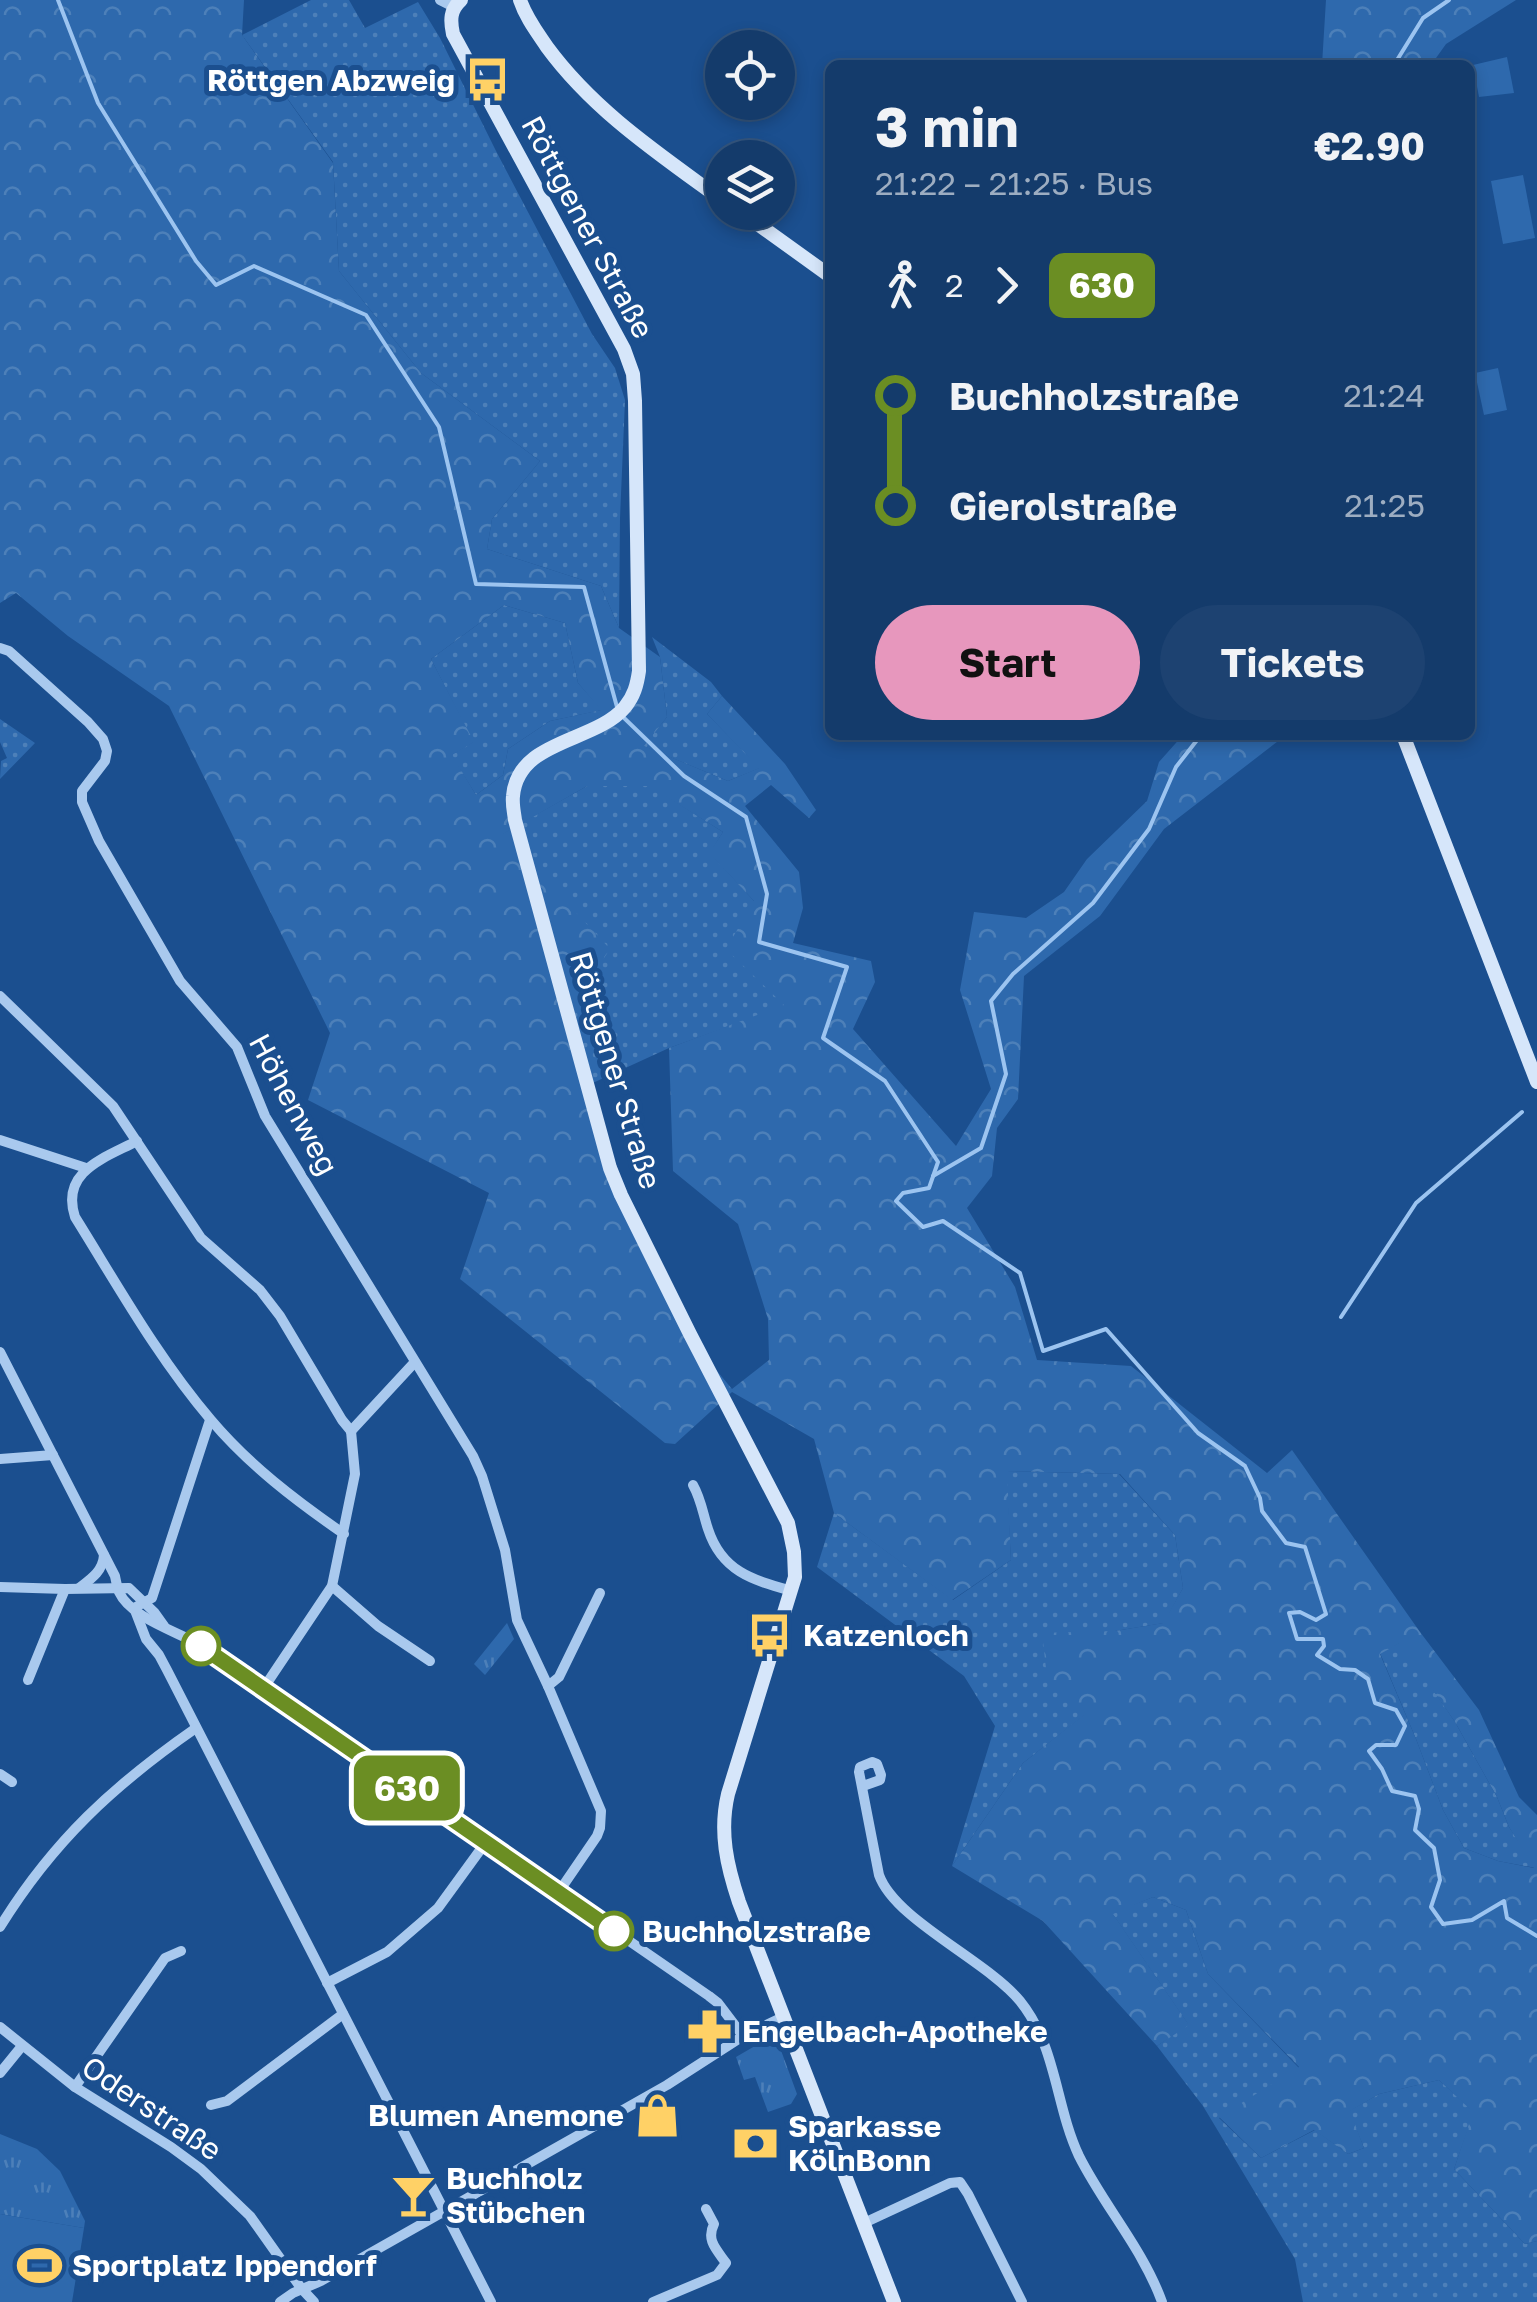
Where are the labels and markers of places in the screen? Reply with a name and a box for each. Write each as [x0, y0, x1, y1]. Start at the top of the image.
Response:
bus stop icon: Röttgen Abzweig [464, 56, 512, 104]
place label: Röttgen Abzweig [207, 62, 455, 98]
bus stop icon: Katzenloch [746, 1611, 794, 1659]
place label: Katzenloch [803, 1617, 969, 1653]
unlabelled marker [182, 1627, 220, 1665]
marker: Buchholzstraße [595, 1912, 633, 1950]
place label: Buchholzstraße [642, 1913, 871, 1949]
pharmacy icon: Engelbach-Apotheke [685, 2007, 733, 2055]
place label: Engelbach-Apotheke [742, 2013, 1048, 2049]
shop icon: Blumen Anemone [633, 2091, 681, 2139]
place label: Blumen Anemone [368, 2097, 624, 2133]
place label: Sparkasse KölnBonn [788, 2108, 941, 2178]
bank icon: Sparkasse KölnBonn [731, 2119, 779, 2167]
place label: Buchholz Stübchen [446, 2160, 585, 2230]
bar icon: Buchholz Stübchen [389, 2171, 437, 2219]
sports icon: Sportplatz Ippendorf [15, 2241, 63, 2289]
place label: Sportplatz Ippendorf [72, 2247, 377, 2283]

